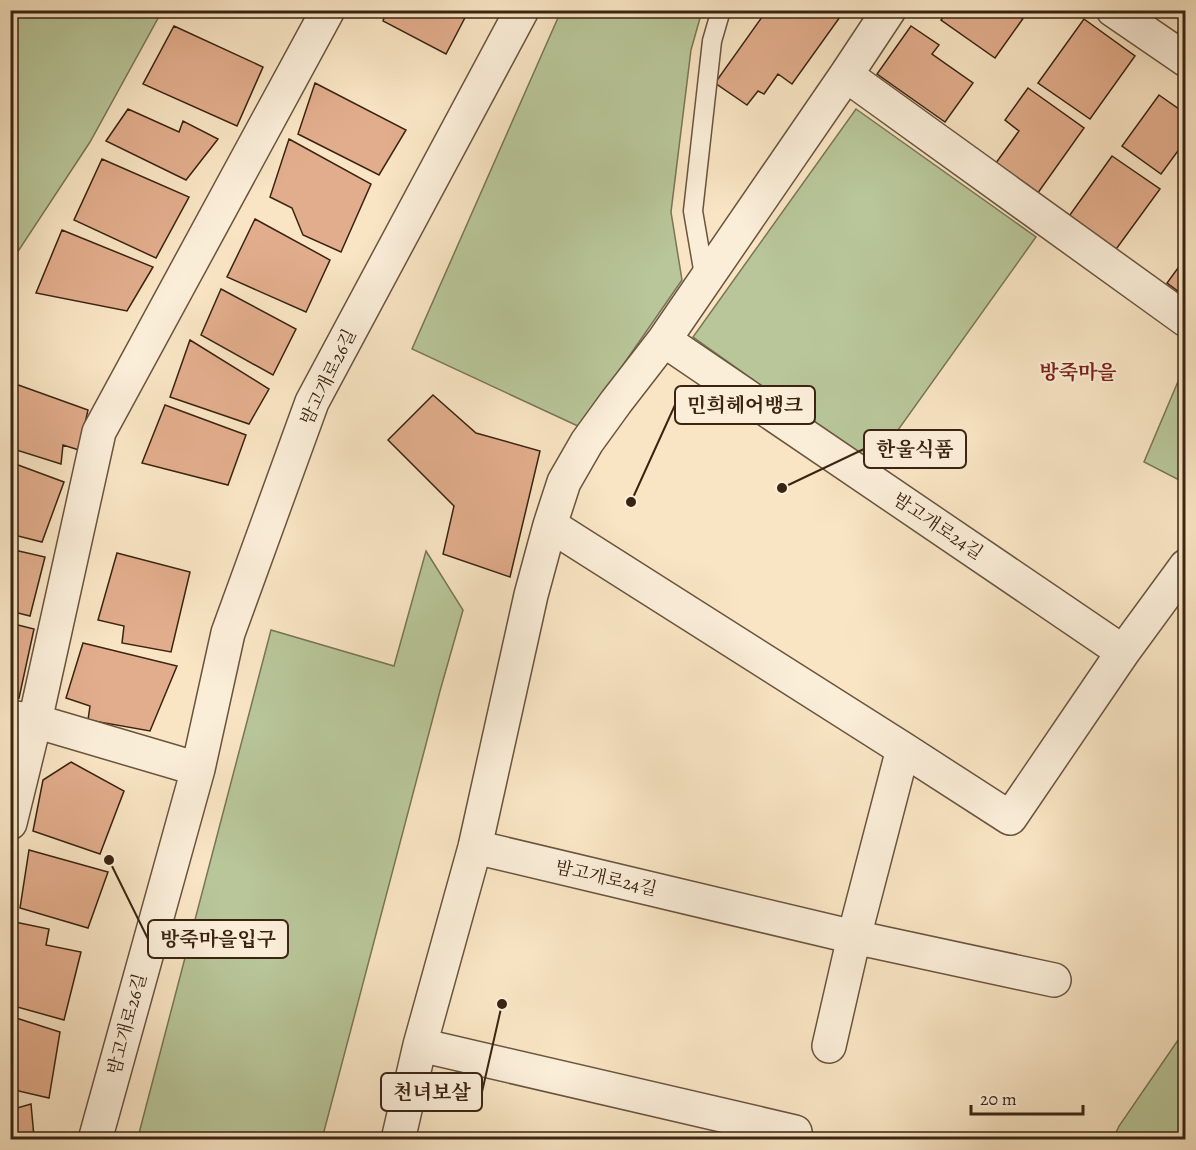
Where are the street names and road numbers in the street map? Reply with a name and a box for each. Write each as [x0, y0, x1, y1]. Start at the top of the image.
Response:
street label: 밤고개로26길 [294, 325, 362, 429]
street label: 밤고개로24길 [888, 487, 988, 565]
street label: 밤고개로24길 [553, 855, 659, 901]
street label: 밤고개로26길 [102, 971, 152, 1077]

